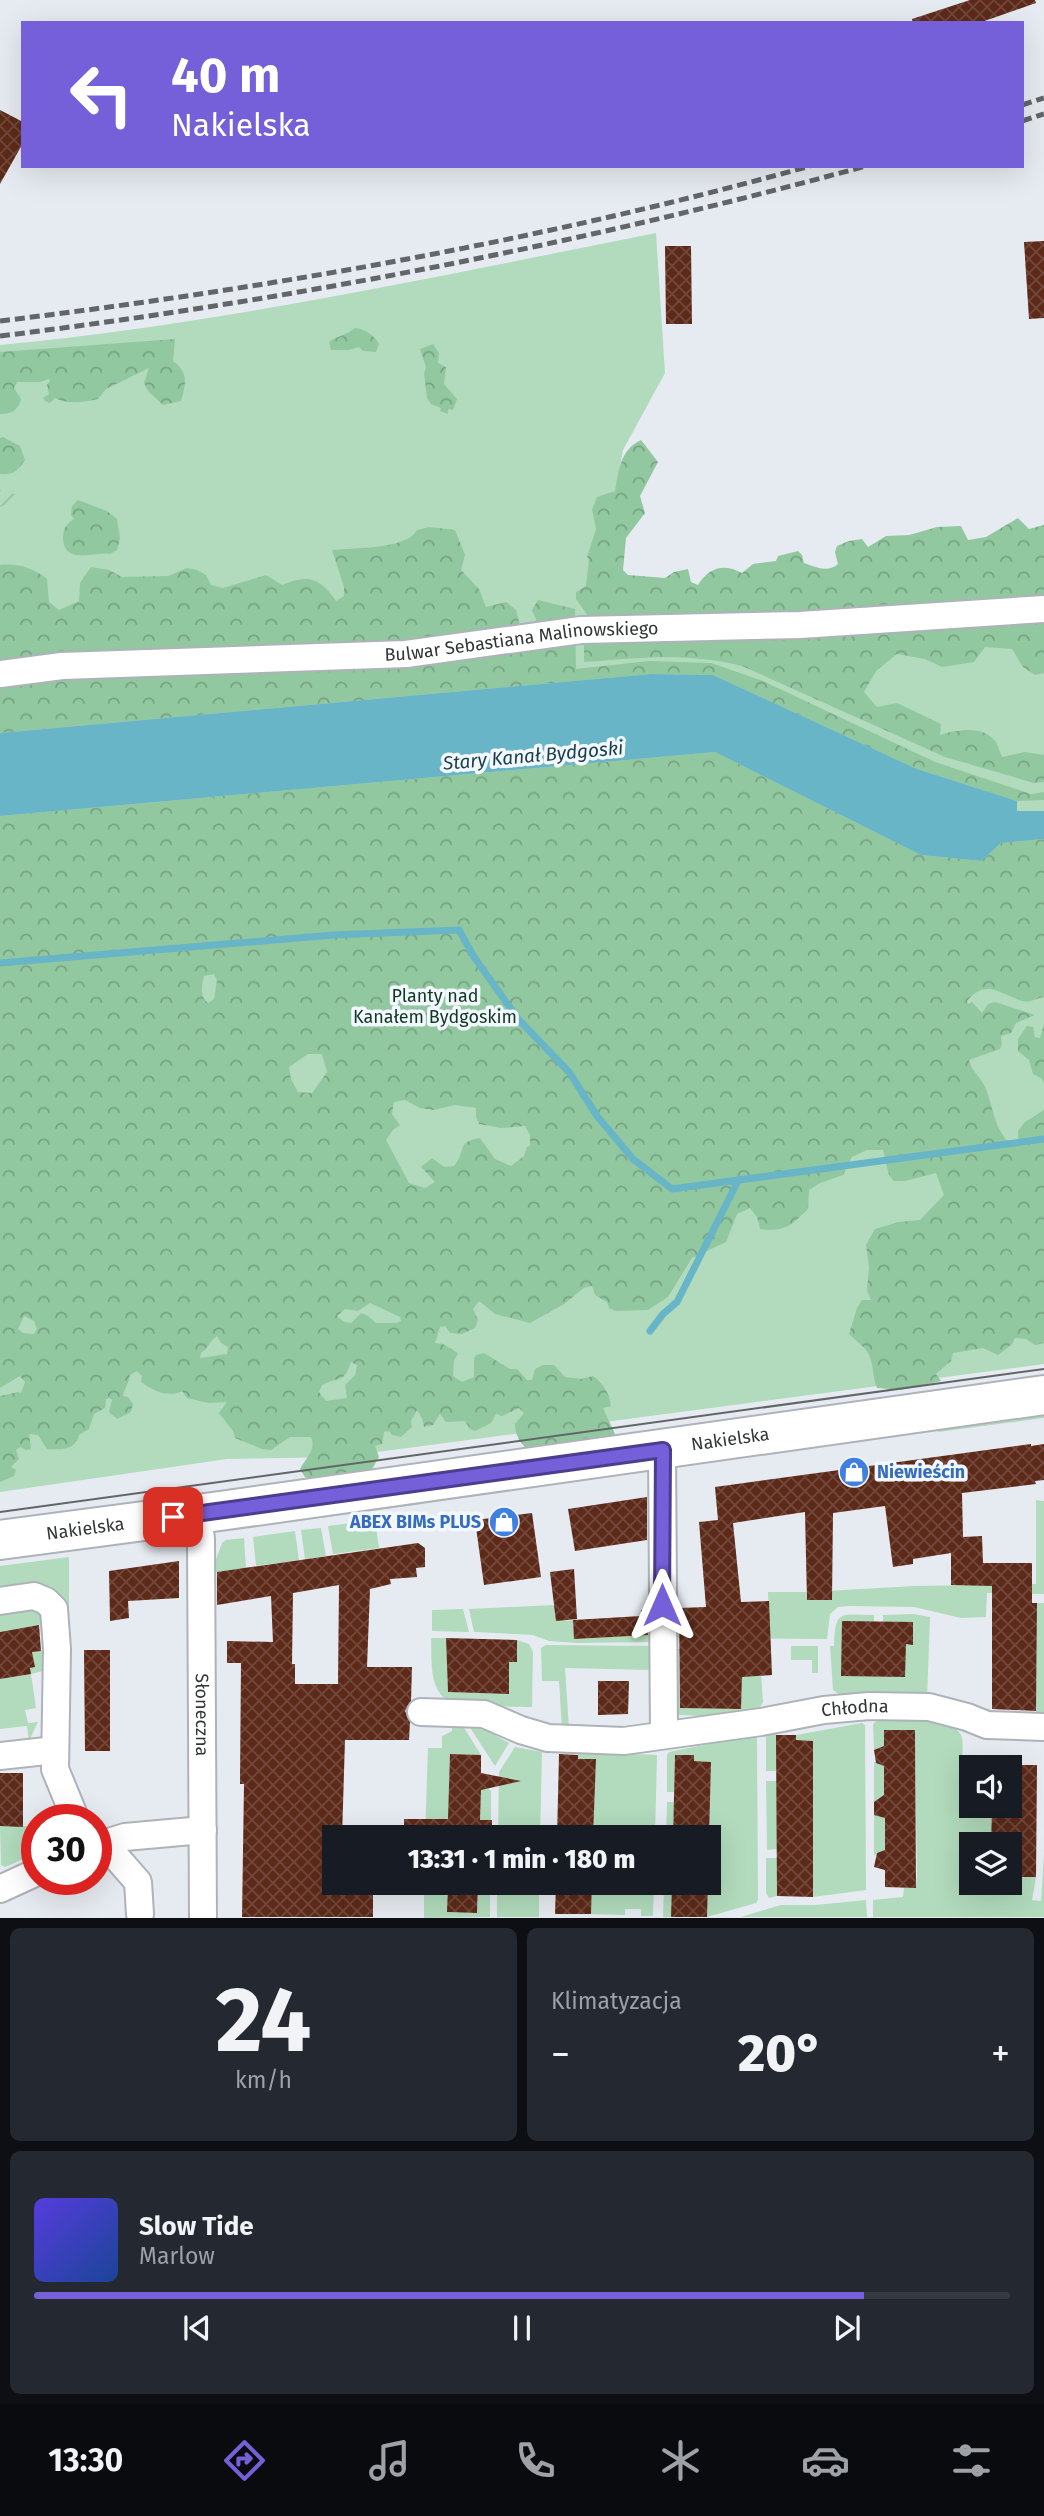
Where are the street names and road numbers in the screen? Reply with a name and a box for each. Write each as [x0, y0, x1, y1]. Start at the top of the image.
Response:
street label: Bulwar Sebastiana Malinowskiego [384, 617, 659, 666]
street label: Nakielska [690, 1423, 771, 1456]
street label: Nakielska [45, 1513, 126, 1545]
street label: Słoneczna [191, 1673, 213, 1756]
street label: Chłodna [820, 1695, 889, 1721]

